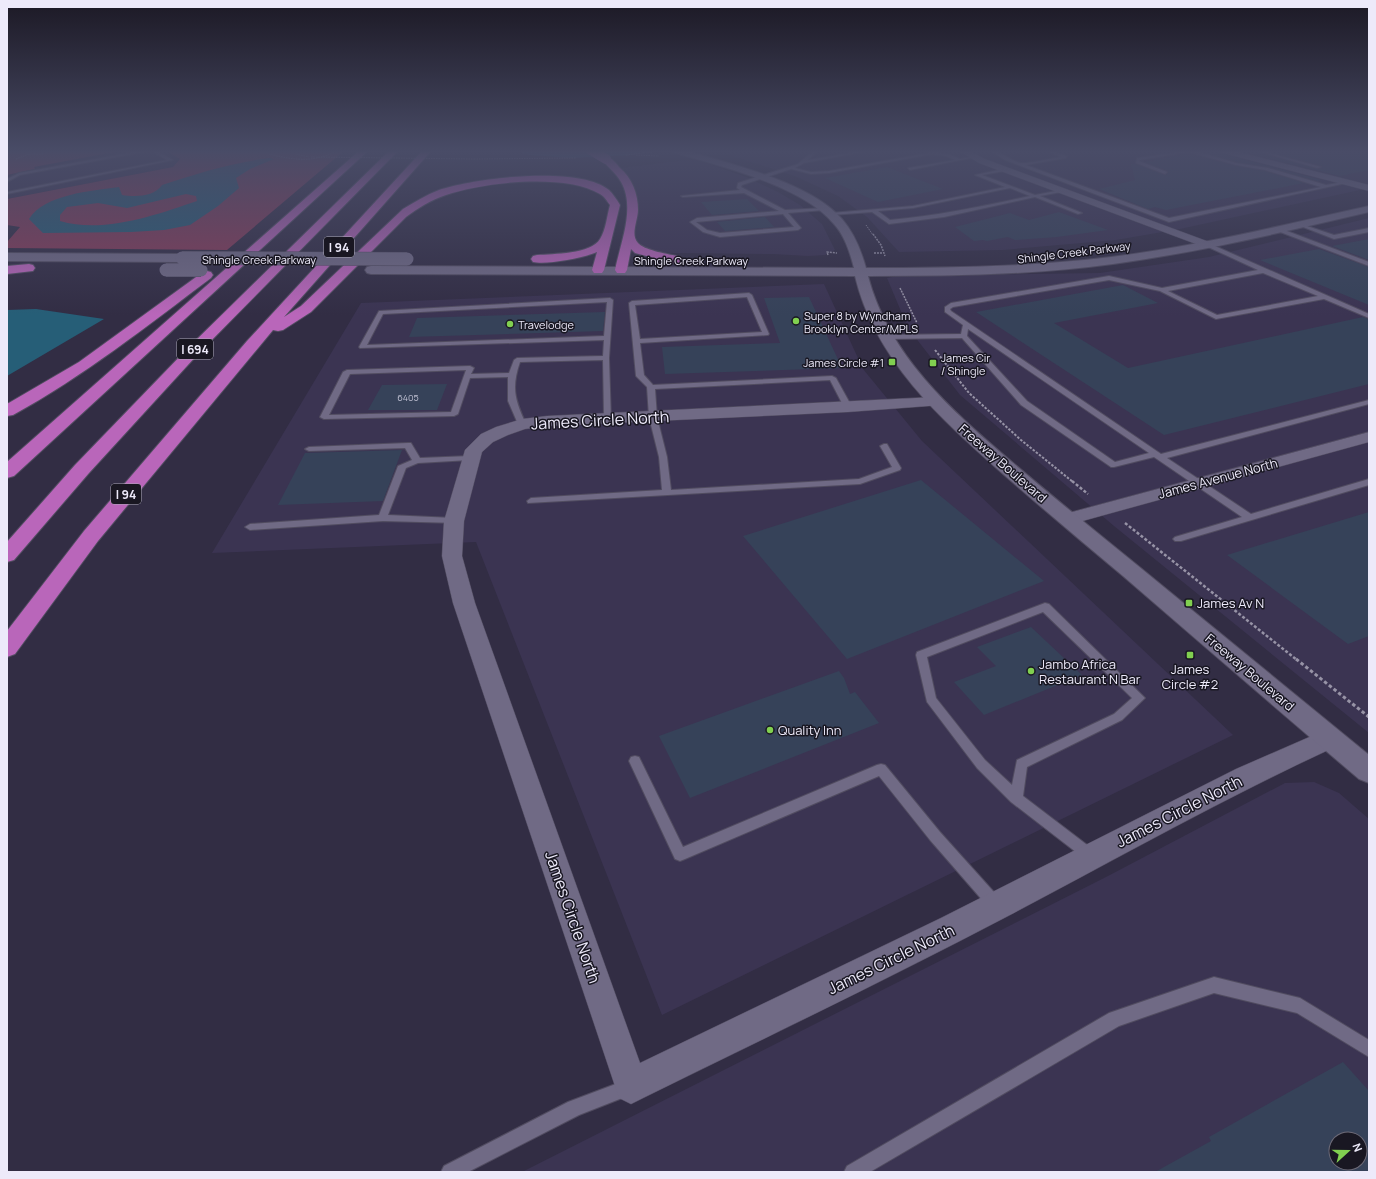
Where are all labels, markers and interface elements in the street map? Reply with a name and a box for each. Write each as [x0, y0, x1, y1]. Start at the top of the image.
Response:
road number: I 94 [324, 237, 354, 257]
street label: Shingle Creek Parkway [1017, 238, 1132, 266]
street label: Shingle Creek Parkway [202, 252, 316, 267]
street label: Shingle Creek Parkway [634, 253, 748, 268]
place label: Super 8 by Wyndham Brooklyn Center/MPLS [804, 308, 918, 336]
marker: Super 8 by Wyndham Brooklyn Center/MPLS [791, 316, 801, 326]
place label: Travelodge [518, 317, 575, 332]
marker: Travelodge [505, 319, 515, 329]
road number: I 694 [177, 339, 213, 359]
place label: James Cir / Shingle [941, 350, 990, 378]
place label: James Circle #1 [803, 355, 884, 370]
marker: James Circle #1 [887, 357, 897, 367]
marker: James Cir / Shingle [928, 358, 938, 368]
house number: 6405 [397, 391, 419, 404]
street label: James Circle North [530, 405, 670, 435]
street label: Freeway Boulevard [955, 420, 1051, 506]
street label: James Avenue North [1156, 453, 1280, 503]
road number: I 94 [111, 484, 141, 504]
place label: James Av N [1197, 594, 1264, 612]
marker: James Av N [1184, 598, 1194, 608]
street label: Freeway Boulevard [1202, 629, 1298, 715]
marker: James Circle #2 [1185, 650, 1195, 660]
place label: Jambo Africa Restaurant N Bar [1039, 655, 1141, 688]
place label: James Circle #2 [1162, 660, 1218, 693]
marker: Jambo Africa Restaurant N Bar [1026, 666, 1036, 676]
place label: Quality Inn [778, 721, 841, 739]
marker: Quality Inn [765, 725, 775, 735]
street label: James Circle North [1112, 770, 1246, 852]
street label: James Circle North [540, 848, 606, 986]
street label: James Circle North [824, 919, 958, 999]
north arrow [1328, 1131, 1368, 1171]
text: N [1349, 1141, 1366, 1154]

